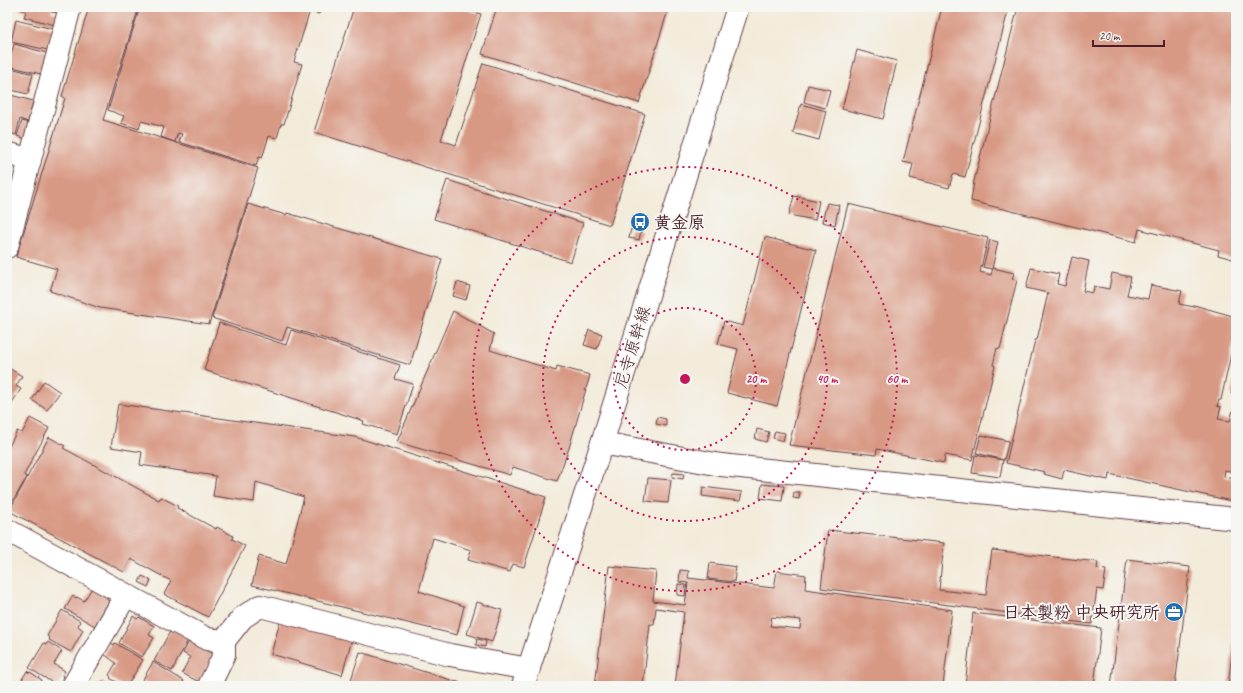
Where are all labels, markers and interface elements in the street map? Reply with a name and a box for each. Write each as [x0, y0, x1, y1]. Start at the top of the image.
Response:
scale bar [1093, 22, 1164, 48]
text: 20 m [1099, 28, 1121, 44]
bus stop icon: 黄金原 [629, 211, 651, 233]
place label: 黄金原 [654, 212, 705, 233]
street label: 尼寺原幹線 [610, 303, 655, 391]
text: 20 m [746, 371, 767, 387]
text: 40 m [817, 371, 838, 387]
text: 60 m [887, 371, 909, 387]
centre of rings [678, 372, 692, 386]
office icon: 日本製粉 中央研究所 [1163, 601, 1185, 623]
place label: 日本製粉 中央研究所 [1003, 602, 1160, 623]

